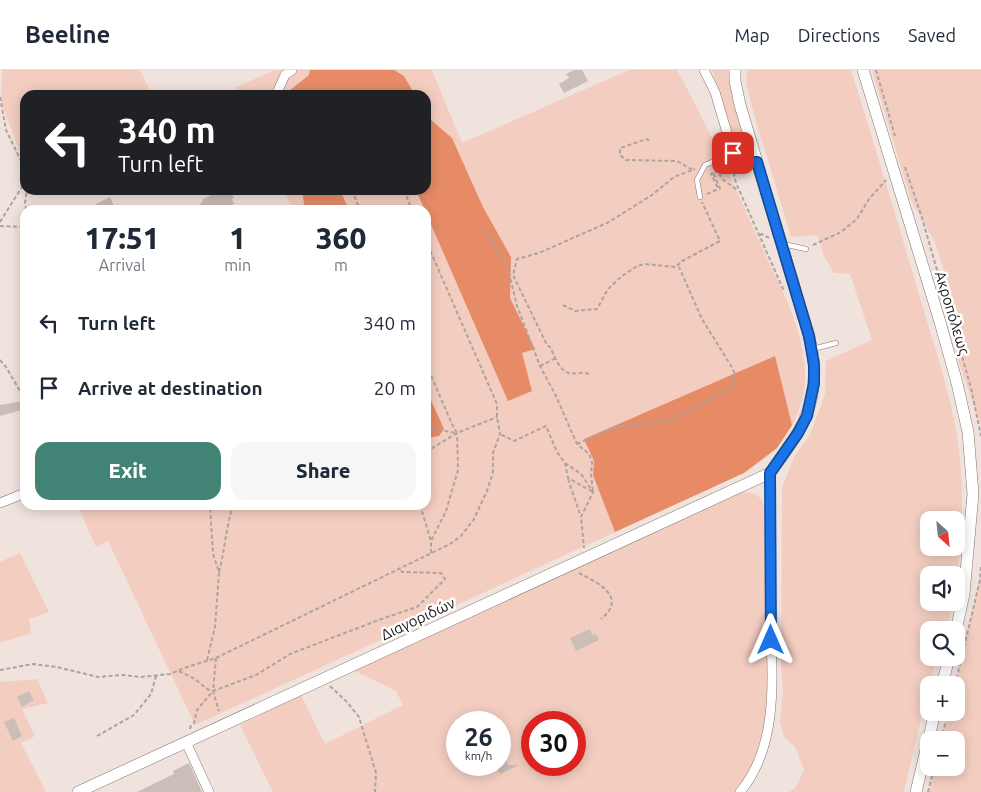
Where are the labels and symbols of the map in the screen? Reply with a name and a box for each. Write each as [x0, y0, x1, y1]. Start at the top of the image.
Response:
pin [712, 132, 754, 174]
street label: Ακροπόλεως [932, 269, 973, 357]
north arrow [920, 511, 965, 556]
street label: Διαγοριδών [378, 594, 458, 643]
position arrow [744, 613, 796, 665]
speed limit sign: 30 [521, 711, 586, 776]

